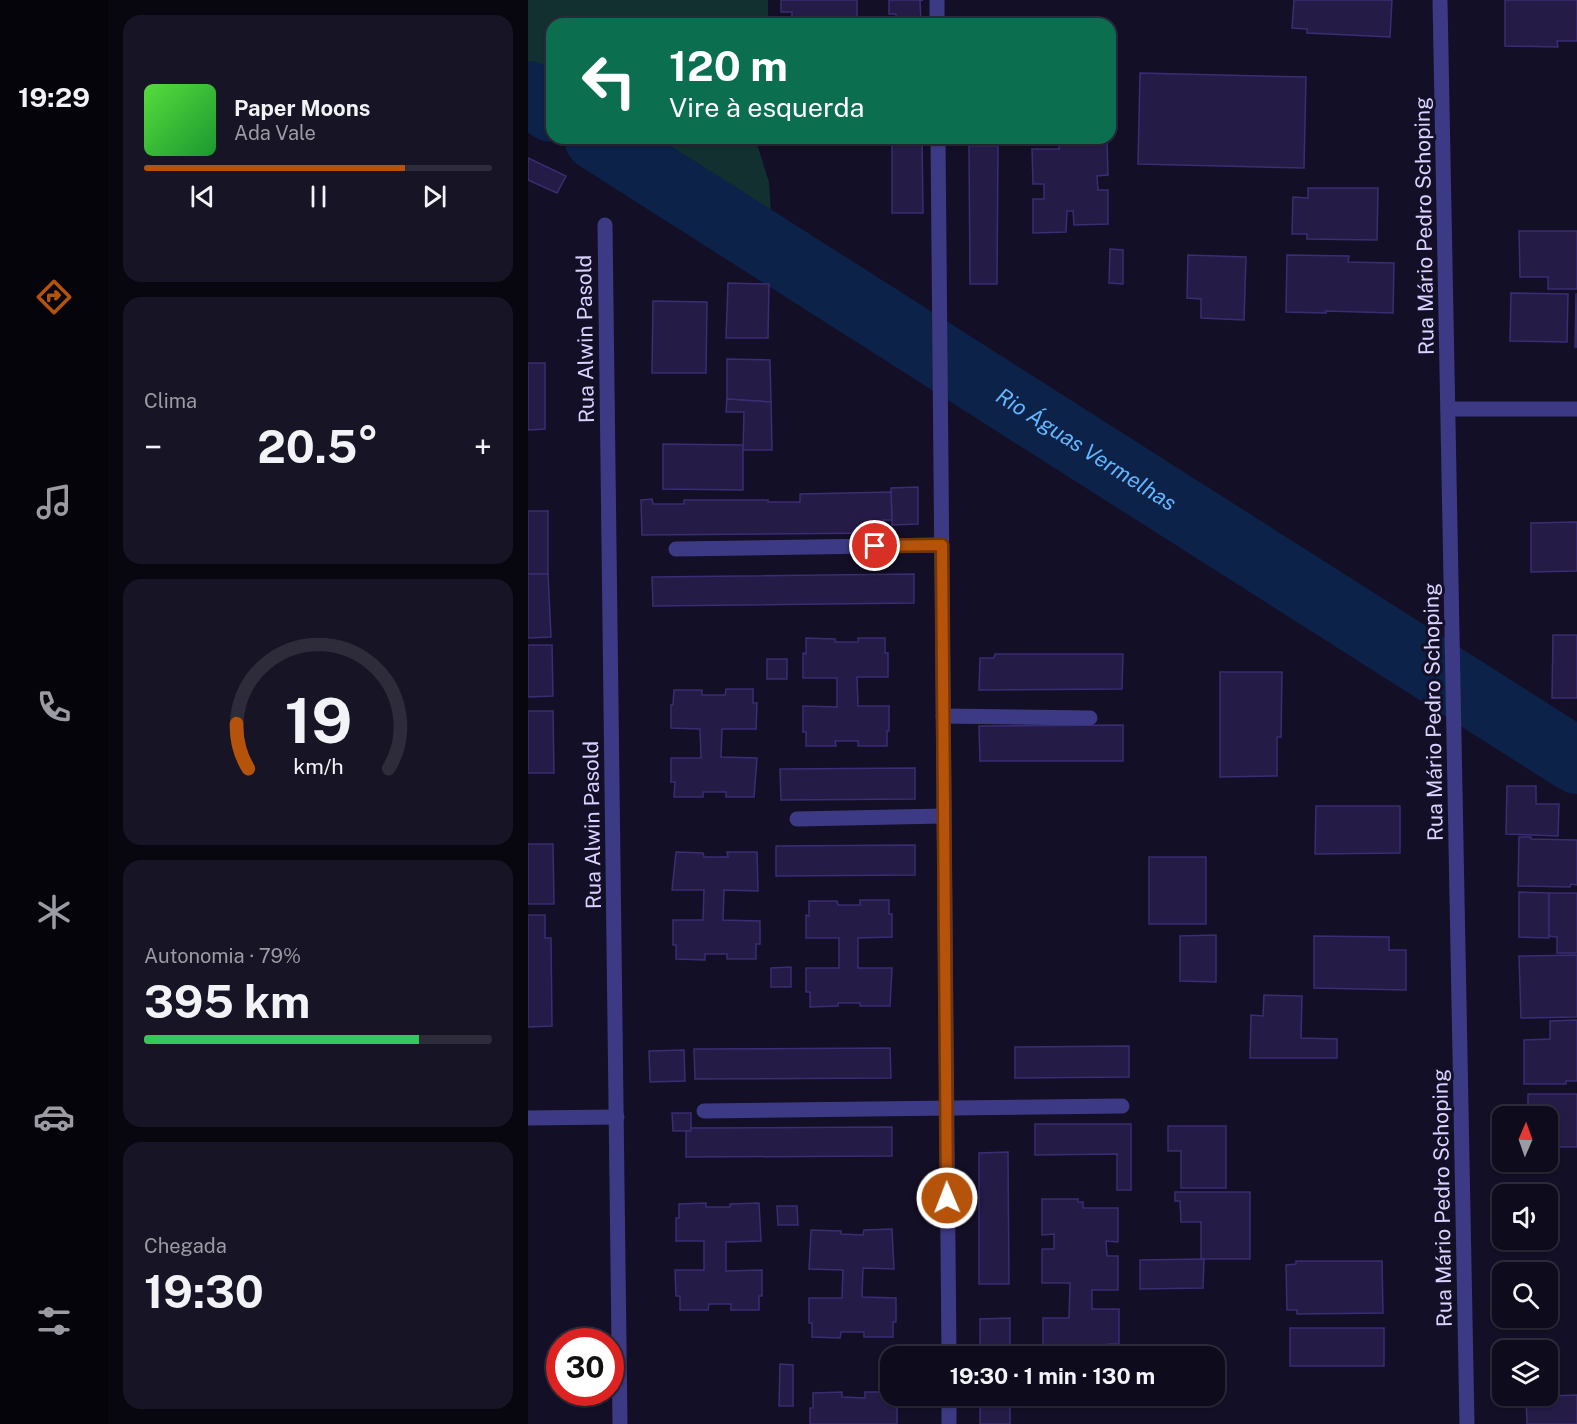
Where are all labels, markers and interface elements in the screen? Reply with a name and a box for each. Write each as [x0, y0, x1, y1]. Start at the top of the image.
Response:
text: 120 m [669, 41, 788, 90]
icon: left [570, 42, 648, 120]
text: 19:29 [18, 81, 90, 113]
text: Vire à esquerda [669, 91, 864, 123]
text: Paper Moons [234, 95, 370, 121]
street label: Rua Mário Pedro Schoping [1409, 97, 1439, 355]
text: Ada Vale [234, 121, 316, 145]
icon: previous [186, 180, 219, 213]
icon: pause [302, 180, 335, 213]
icon: next [418, 180, 451, 213]
street label: Rua Alwin Pasold [571, 255, 599, 423]
icon: directions [33, 276, 75, 318]
water label: Rio Águas Vermelhas [992, 382, 1181, 516]
text: Clima [144, 389, 197, 413]
text: 20.5° [257, 420, 379, 473]
text: − [144, 428, 162, 466]
text: + [474, 428, 492, 466]
icon: music [33, 481, 75, 523]
pin [849, 520, 900, 571]
icon: arrive [858, 529, 891, 562]
street label: Rua Mário Pedro Schoping [1418, 583, 1448, 841]
text: 19 [284, 684, 352, 757]
icon: phone [33, 686, 75, 728]
street label: Rua Alwin Pasold [578, 741, 606, 909]
text: km/h [293, 754, 343, 779]
icon: climate [33, 891, 75, 933]
text: Autonomia · 79% [144, 944, 301, 968]
text: 395 km [144, 975, 310, 1028]
street label: Rua Mário Pedro Schoping [1427, 1069, 1457, 1327]
icon: car [33, 1096, 75, 1138]
north arrow [1492, 1106, 1558, 1172]
map controls [1492, 1106, 1558, 1406]
position arrow [915, 1166, 979, 1230]
button: sound [1492, 1184, 1558, 1250]
text: Chegada [144, 1234, 227, 1258]
button: search [1492, 1262, 1558, 1328]
text: 19:30 [144, 1265, 264, 1318]
icon: filters [33, 1300, 75, 1342]
speed limit sign: 30 [546, 1328, 624, 1406]
button: layers [1492, 1340, 1558, 1406]
text: 19:30 · 1 min · 130 m [950, 1363, 1155, 1389]

